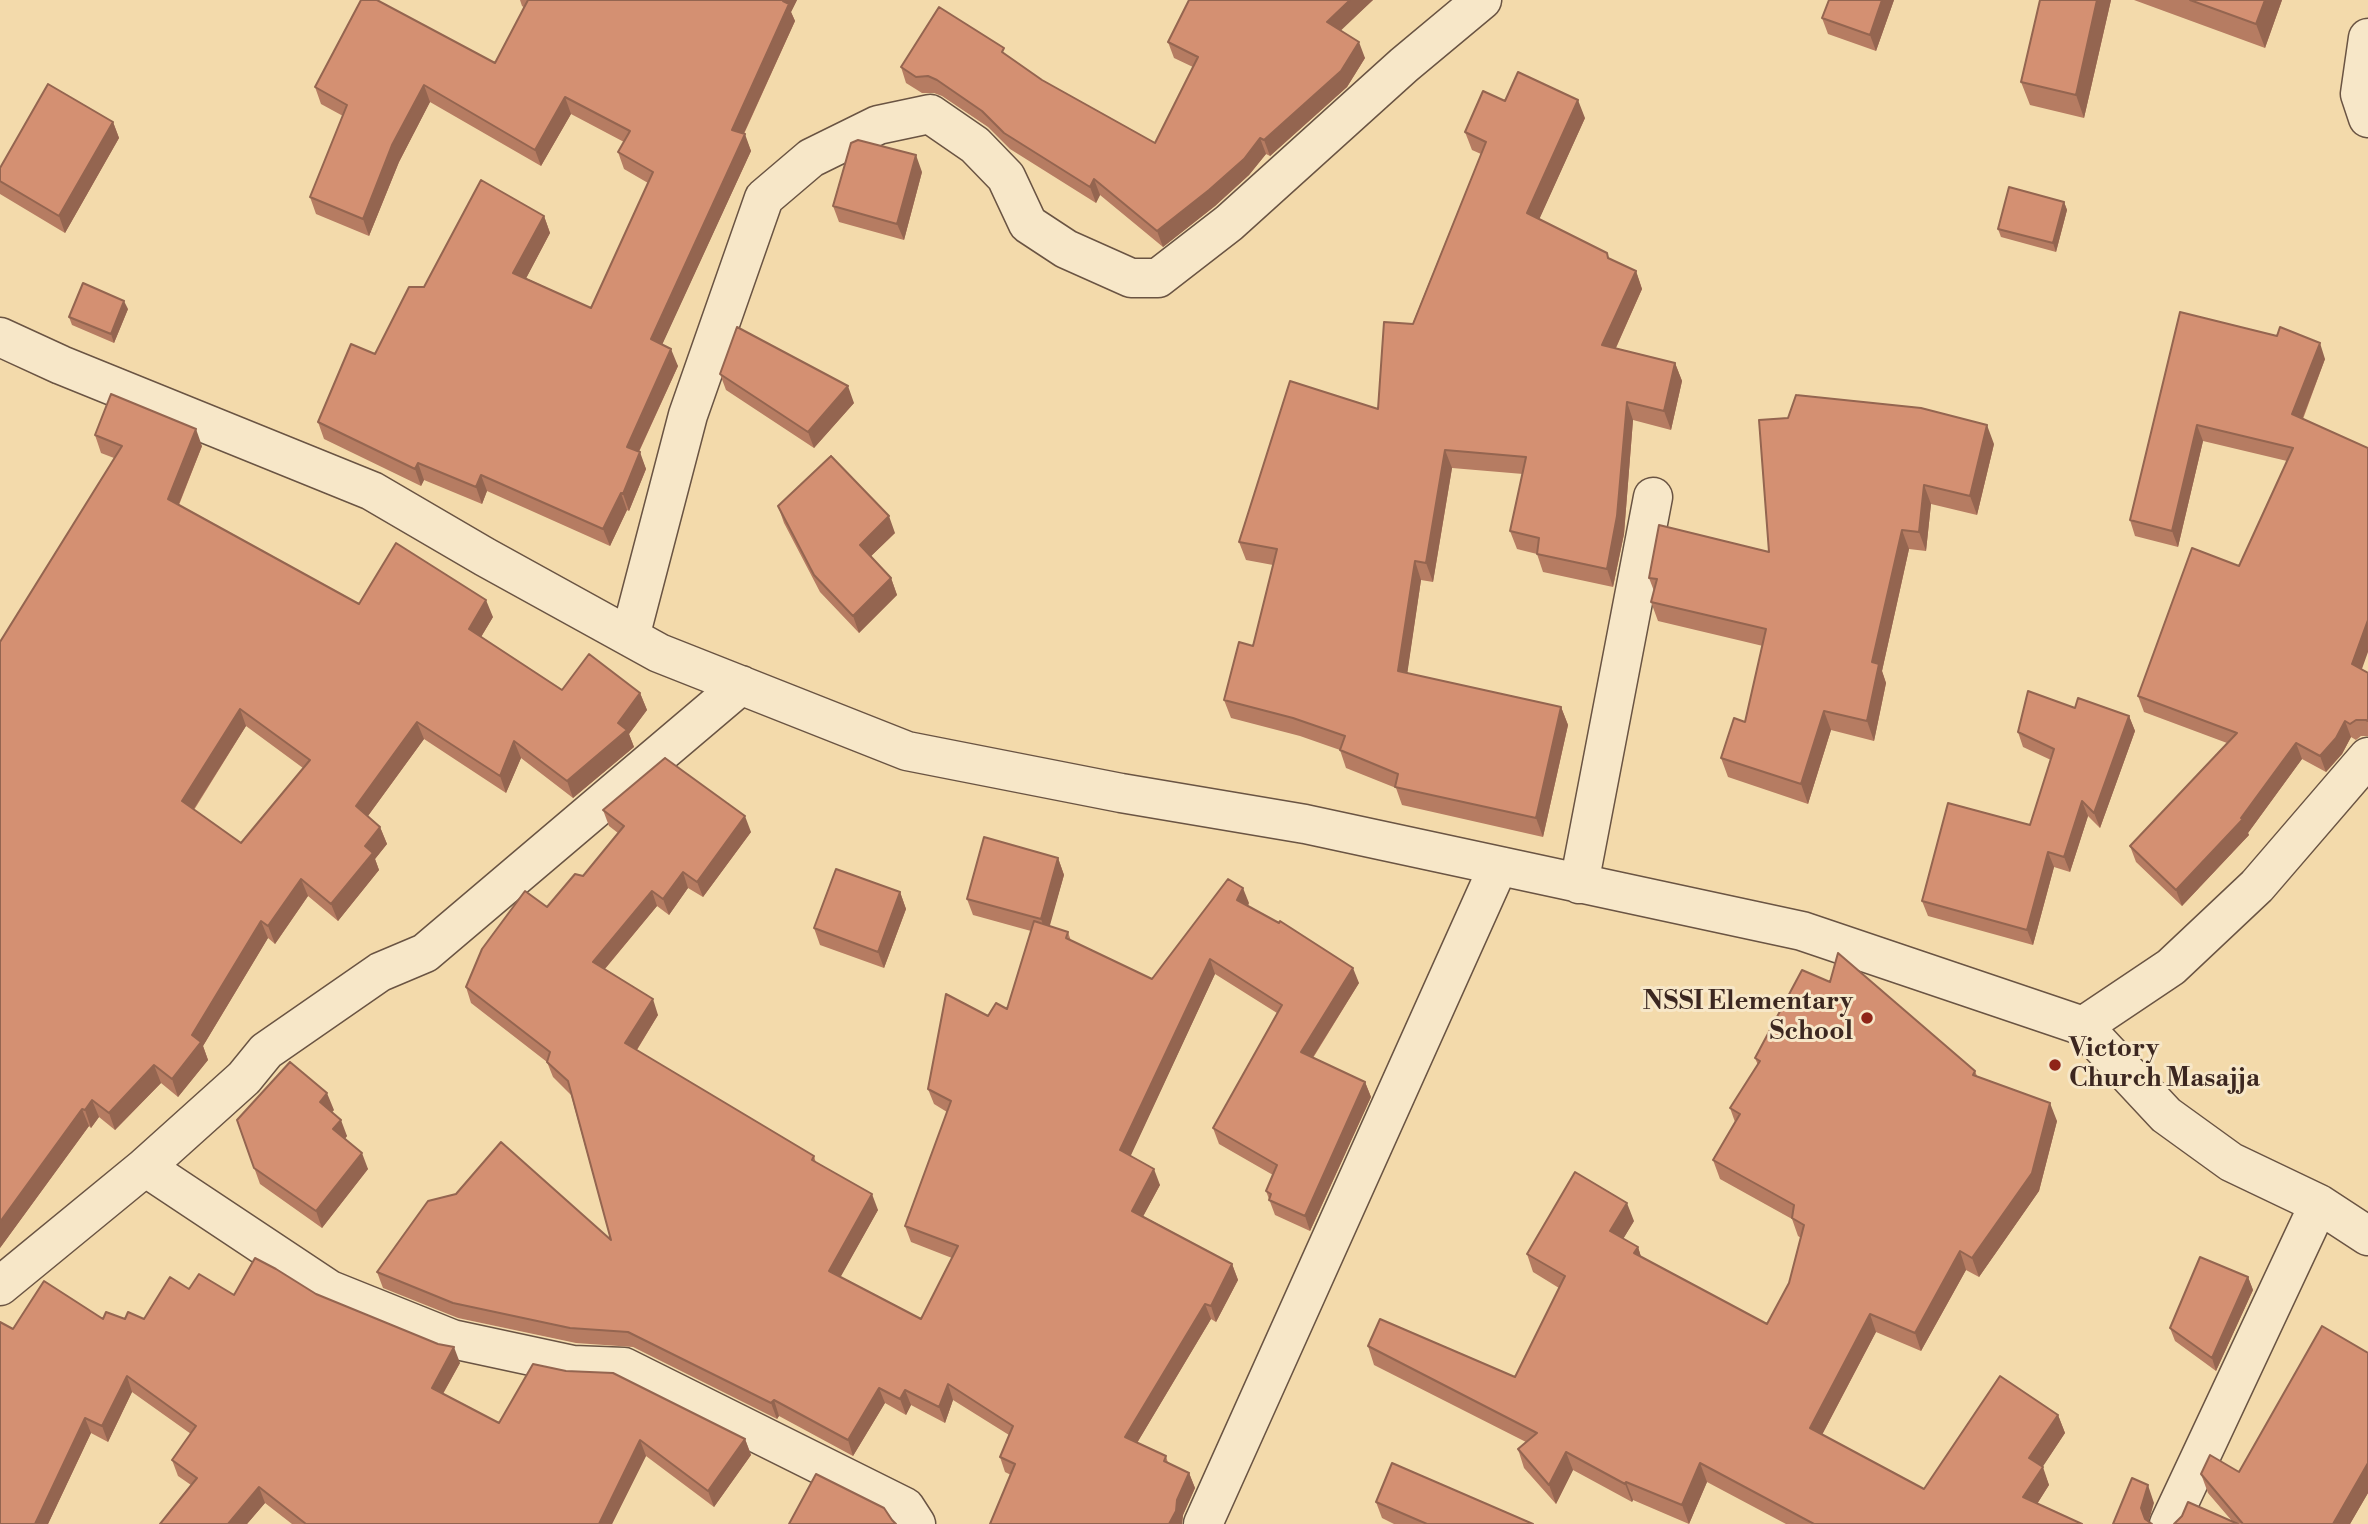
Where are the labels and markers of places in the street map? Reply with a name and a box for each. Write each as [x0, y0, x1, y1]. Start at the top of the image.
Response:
place label: NSSI Elementary School [1643, 987, 1853, 1048]
marker: NSSI Elementary School [1859, 1010, 1875, 1026]
place label: Victory Church Masajja [2069, 1034, 2260, 1096]
marker: Victory Church Masajja [2047, 1057, 2063, 1073]

